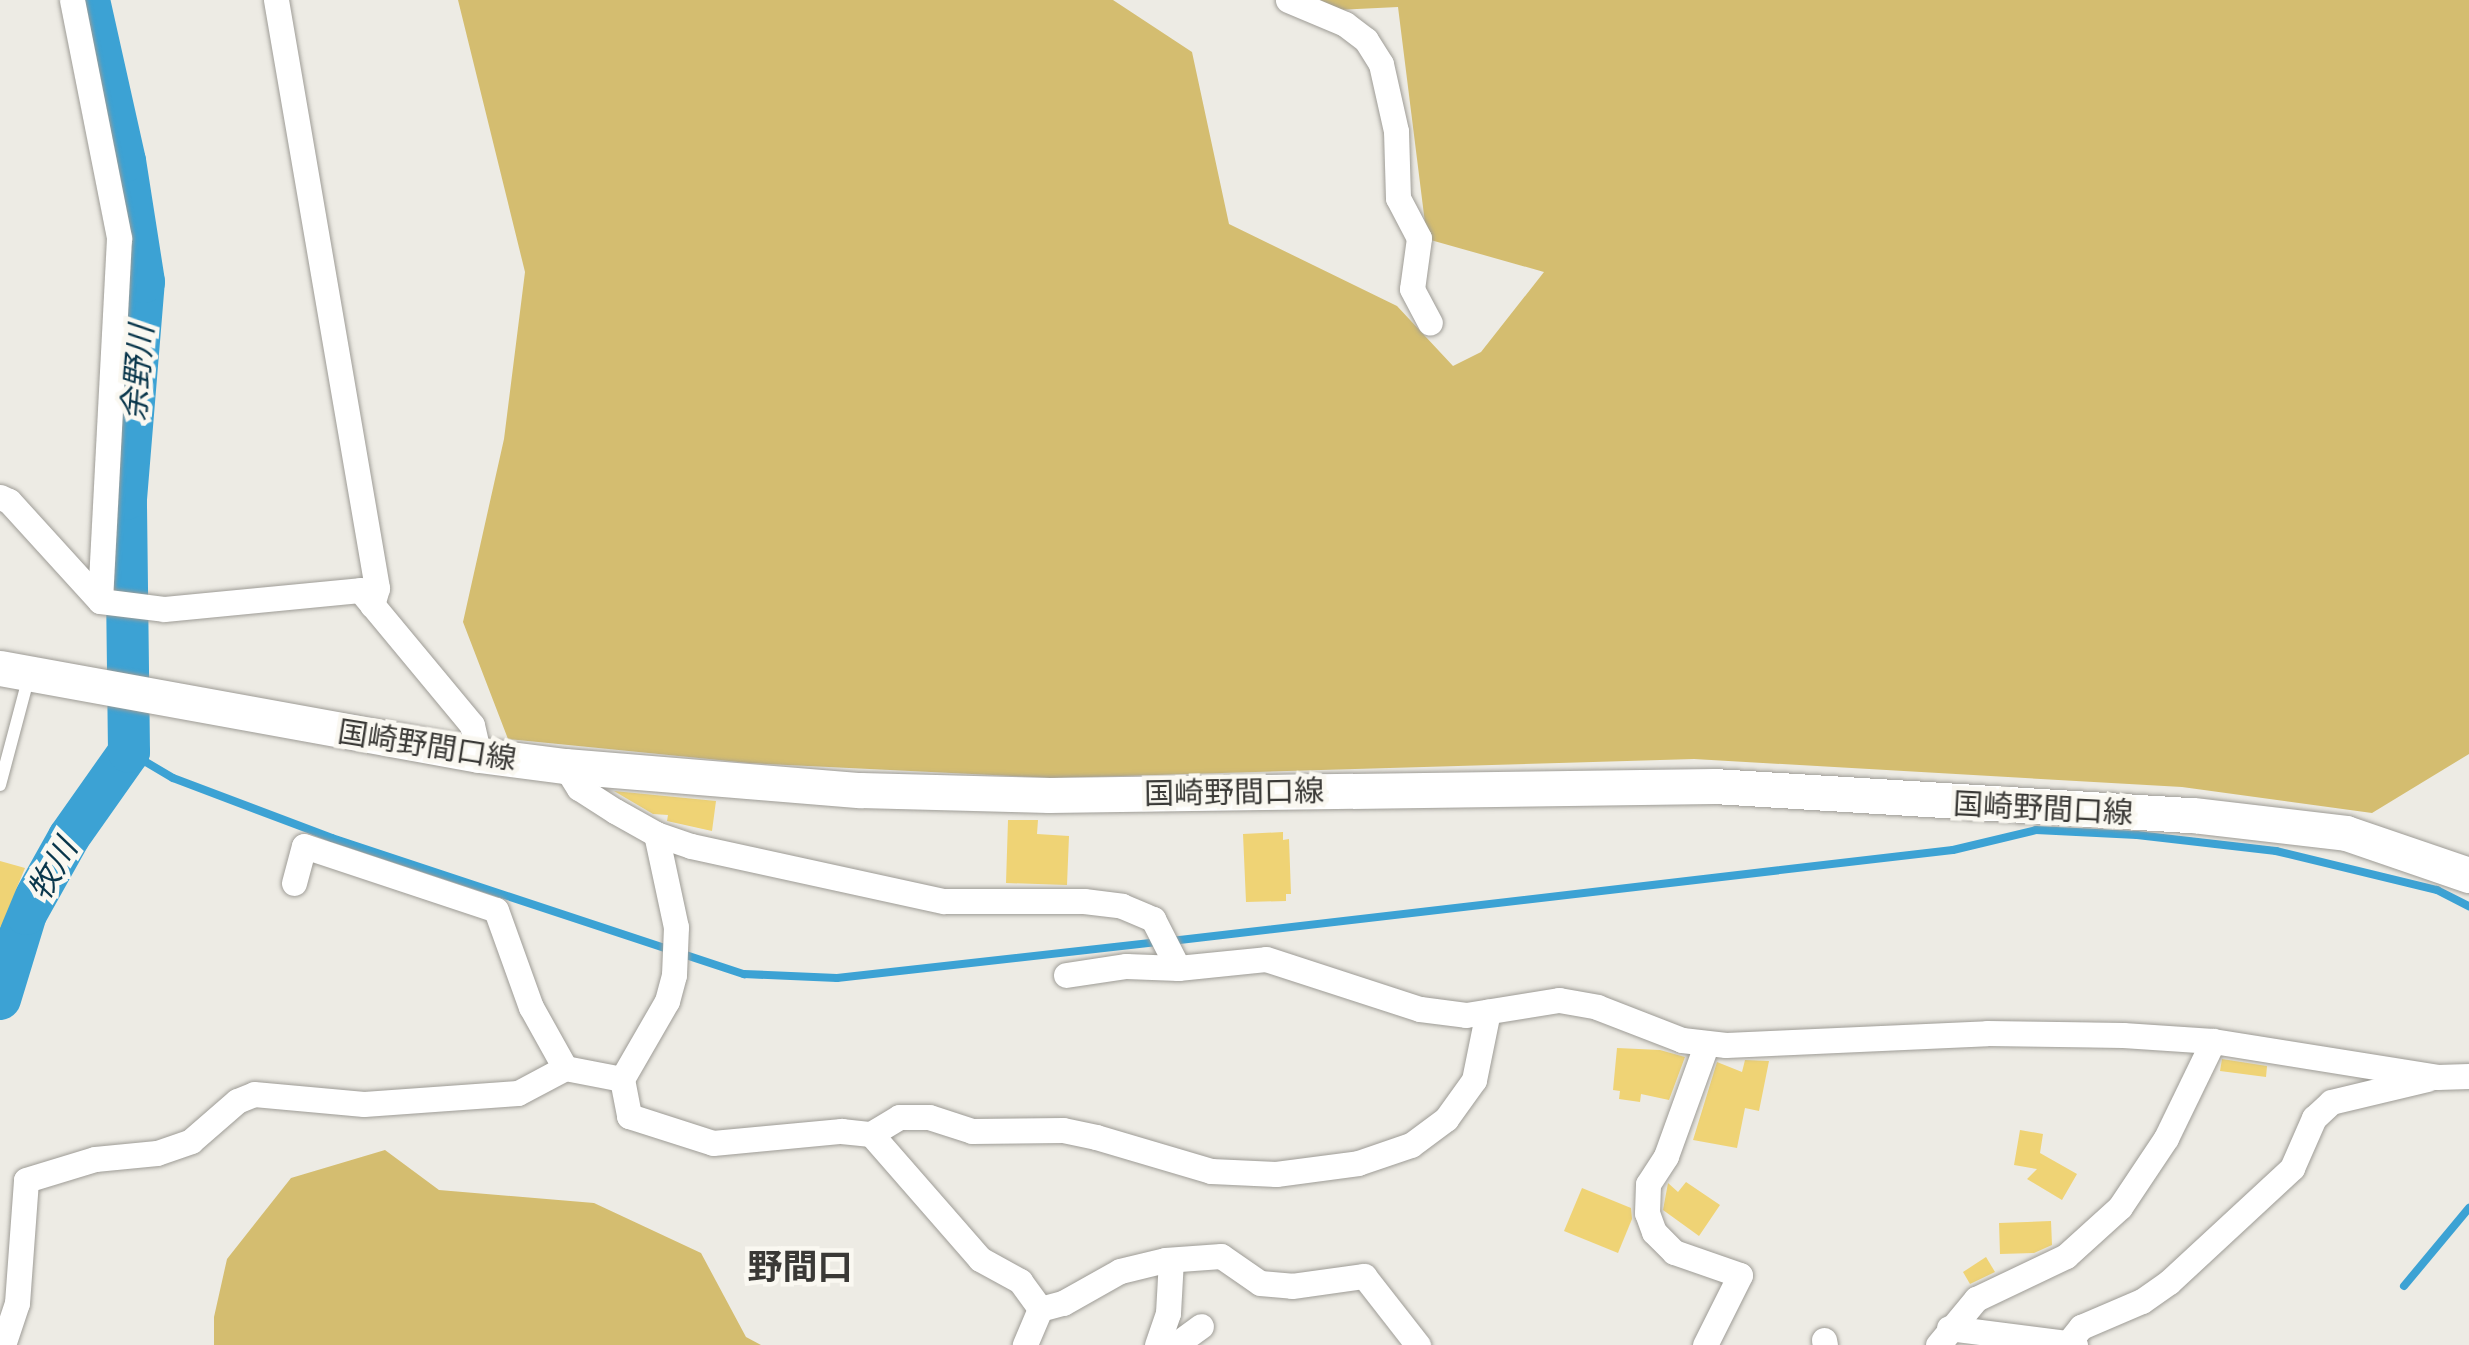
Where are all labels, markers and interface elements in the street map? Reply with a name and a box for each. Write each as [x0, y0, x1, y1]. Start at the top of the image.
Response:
water label: 余野川 [114, 324, 160, 422]
street label: 国崎野間口線 [335, 713, 519, 777]
street label: 国崎野間口線 [1144, 772, 1324, 812]
street label: 国崎野間口線 [1952, 785, 2134, 831]
water label: 牧川 [19, 832, 85, 906]
district label: 野間口 [748, 1245, 852, 1287]

